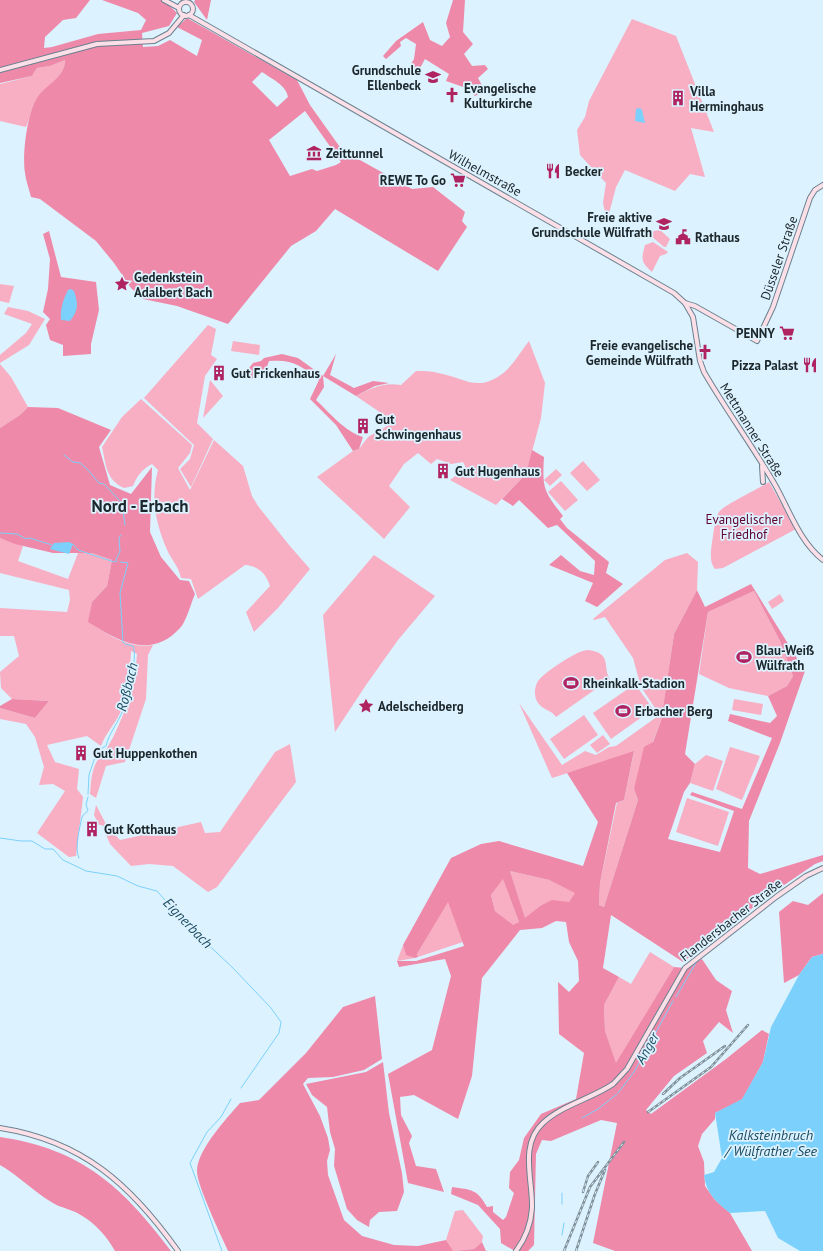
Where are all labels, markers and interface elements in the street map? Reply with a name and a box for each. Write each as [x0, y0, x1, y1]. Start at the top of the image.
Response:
place label: Grundschule Ellenbeck [352, 62, 422, 94]
school or university icon: Grundschule Ellenbeck [424, 68, 442, 86]
place label: Evangelische Kulturkirche [464, 80, 537, 112]
place label: Villa Herminghaus [689, 83, 764, 115]
church icon: Evangelische Kulturkirche [443, 86, 461, 104]
building icon: Villa Herminghaus [669, 89, 687, 107]
museum icon: Zeittunnel [305, 144, 323, 162]
place label: Zeittunnel [326, 145, 383, 162]
street label: Wilhelmstraße [445, 146, 525, 200]
restaurant icon: Becker [544, 162, 562, 180]
place label: Becker [565, 163, 603, 180]
supermarket icon: REWE To Go [449, 171, 467, 189]
place label: REWE To Go [380, 172, 446, 189]
place label: Freie aktive Grundschule Wülfrath [531, 209, 652, 241]
street label: Düsseler Straße [757, 214, 801, 302]
school or university icon: Freie aktive Grundschule Wülfrath [655, 215, 673, 233]
public building icon: Rathaus [674, 228, 692, 246]
place label: Rathaus [695, 229, 740, 246]
place label: Gedenkstein Adalbert Bach [134, 269, 212, 301]
place icon: Gedenkstein Adalbert Bach [113, 275, 131, 293]
supermarket icon: PENNY [778, 324, 796, 342]
place label: PENNY [736, 325, 775, 342]
place label: Freie evangelische Gemeinde Wülfrath [586, 337, 693, 369]
church icon: Freie evangelische Gemeinde Wülfrath [696, 343, 714, 361]
restaurant icon: Pizza Palast [801, 356, 819, 374]
place label: Pizza Palast [732, 357, 798, 374]
building icon: Gut Frickenhaus [210, 364, 228, 382]
place label: Gut Frickenhaus [231, 365, 320, 382]
street label: Mettmanner Straße [716, 380, 788, 480]
place label: Gut Schwingenhaus [375, 411, 462, 443]
building icon: Gut Schwingenhaus [354, 417, 372, 435]
building icon: Gut Hugenhaus [434, 462, 452, 480]
place label: Gut Hugenhaus [455, 463, 540, 480]
district label: Nord - Erbach [91, 495, 189, 517]
park label: Evangelischer Friedhof [705, 511, 783, 543]
place label: Blau-Weiß Wülfrath [756, 642, 814, 674]
sports icon: Blau-Weiß Wülfrath [735, 648, 753, 666]
water label: Roßbach [112, 661, 142, 713]
sports icon: Rheinkalk-Stadion [562, 674, 580, 692]
place label: Rheinkalk-Stadion [583, 675, 685, 692]
place icon: Adelscheidberg [357, 697, 375, 715]
place label: Adelscheidberg [378, 698, 464, 715]
sports icon: Erbacher Berg [614, 702, 632, 720]
place label: Erbacher Berg [635, 703, 713, 720]
building icon: Gut Huppenkothen [72, 744, 90, 762]
place label: Gut Huppenkothen [93, 745, 197, 762]
building icon: Gut Kotthaus [83, 820, 101, 838]
place label: Gut Kotthaus [104, 821, 177, 838]
street label: Flandersbacher Straße [677, 875, 785, 965]
water label: Eignerbach [159, 894, 217, 952]
water label: Anger [631, 1028, 664, 1068]
water label: Kalksteinbruch / Wülfrather See [723, 1126, 818, 1160]

